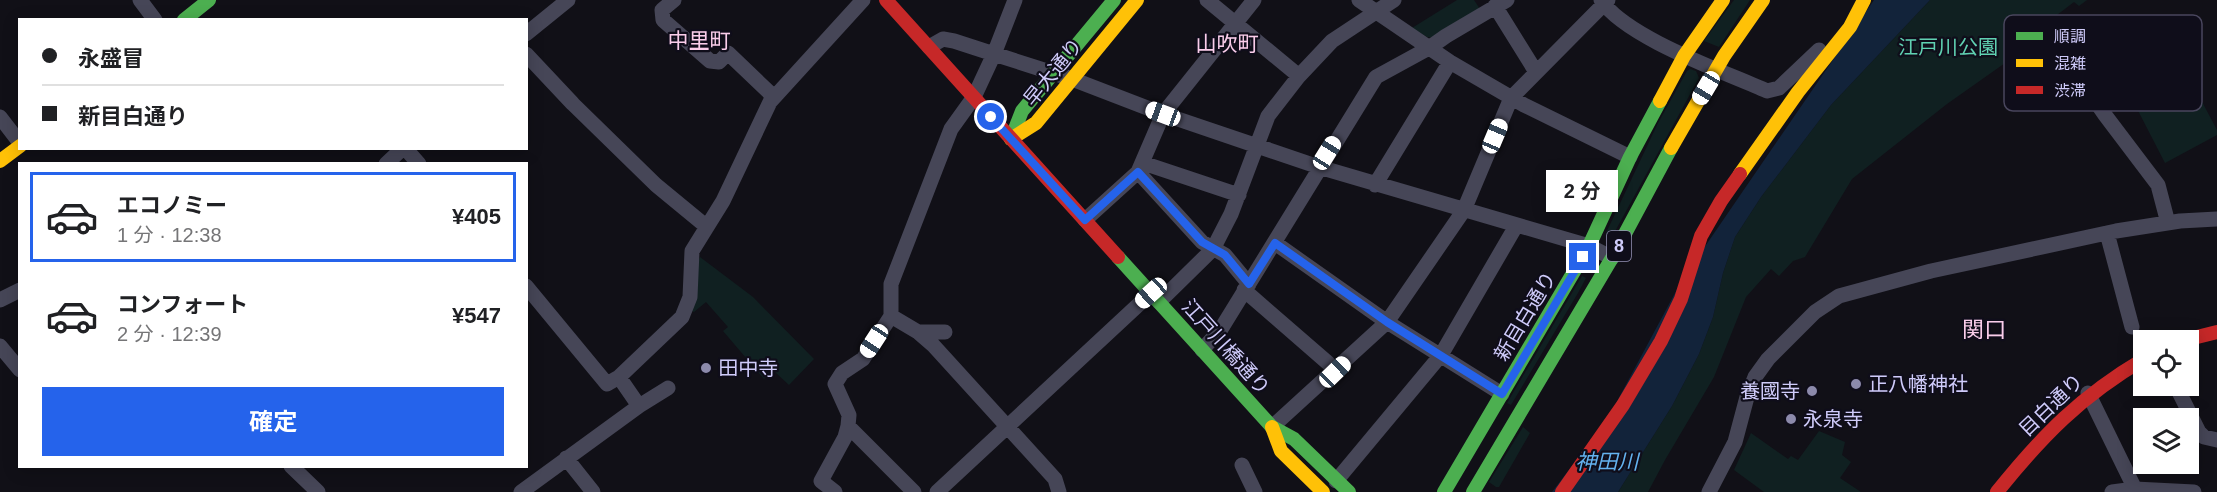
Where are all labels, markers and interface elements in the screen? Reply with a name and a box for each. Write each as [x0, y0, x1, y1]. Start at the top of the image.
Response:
legend [2004, 15, 2202, 111]
text: 順調 [2054, 28, 2086, 45]
district label: 中里町 [668, 29, 731, 52]
district label: 山吹町 [1196, 32, 1259, 55]
street label: 早大通り [1019, 34, 1087, 110]
park label: 江戸川公園 [1898, 36, 1998, 58]
text: 永盛冒 [78, 46, 144, 71]
text: 混雑 [2054, 55, 2086, 72]
car [1689, 68, 1723, 108]
text: 渋滞 [2054, 82, 2086, 99]
car [1143, 99, 1183, 129]
route start [977, 103, 1004, 130]
text: 新目白通り [78, 104, 188, 129]
car [1480, 116, 1510, 156]
car [1310, 133, 1344, 173]
callout: 2 分 [1547, 170, 1619, 212]
text: 2 分 [1564, 180, 1600, 202]
icon: car [45, 190, 99, 244]
text: エコノミー [117, 193, 227, 218]
text: ¥405 [452, 204, 501, 229]
text: 1 分 · 12:38 [117, 224, 222, 246]
road number: 8 [1607, 231, 1631, 261]
route end [1569, 243, 1596, 270]
street label: 新目白通り [1490, 267, 1560, 365]
car [1132, 274, 1170, 312]
icon: car [45, 289, 99, 343]
text: コンフォート [117, 292, 248, 317]
street label: 江戸川橋通り [1178, 295, 1274, 399]
text: ¥547 [452, 303, 501, 328]
district label: 関口 [1962, 317, 2006, 342]
car [857, 321, 891, 361]
text: 2 分 · 12:39 [117, 323, 222, 345]
map controls [2133, 330, 2199, 474]
button: locate [2133, 330, 2199, 396]
car [1316, 353, 1354, 391]
place label: 田中寺 [718, 357, 778, 379]
marker: 田中寺 [699, 361, 713, 375]
street label: 目白通り [2015, 369, 2087, 441]
place label: 正八幡神社 [1868, 373, 1968, 395]
marker: 正八幡神社 [1849, 377, 1863, 391]
place label: 養國寺 [1740, 380, 1800, 402]
marker: 養國寺 [1805, 384, 1819, 398]
button: 確定 [42, 387, 504, 456]
place label: 永泉寺 [1803, 408, 1863, 430]
button: layers [2133, 408, 2199, 474]
marker: 永泉寺 [1784, 412, 1798, 426]
water label: 神田川 [1576, 450, 1640, 473]

